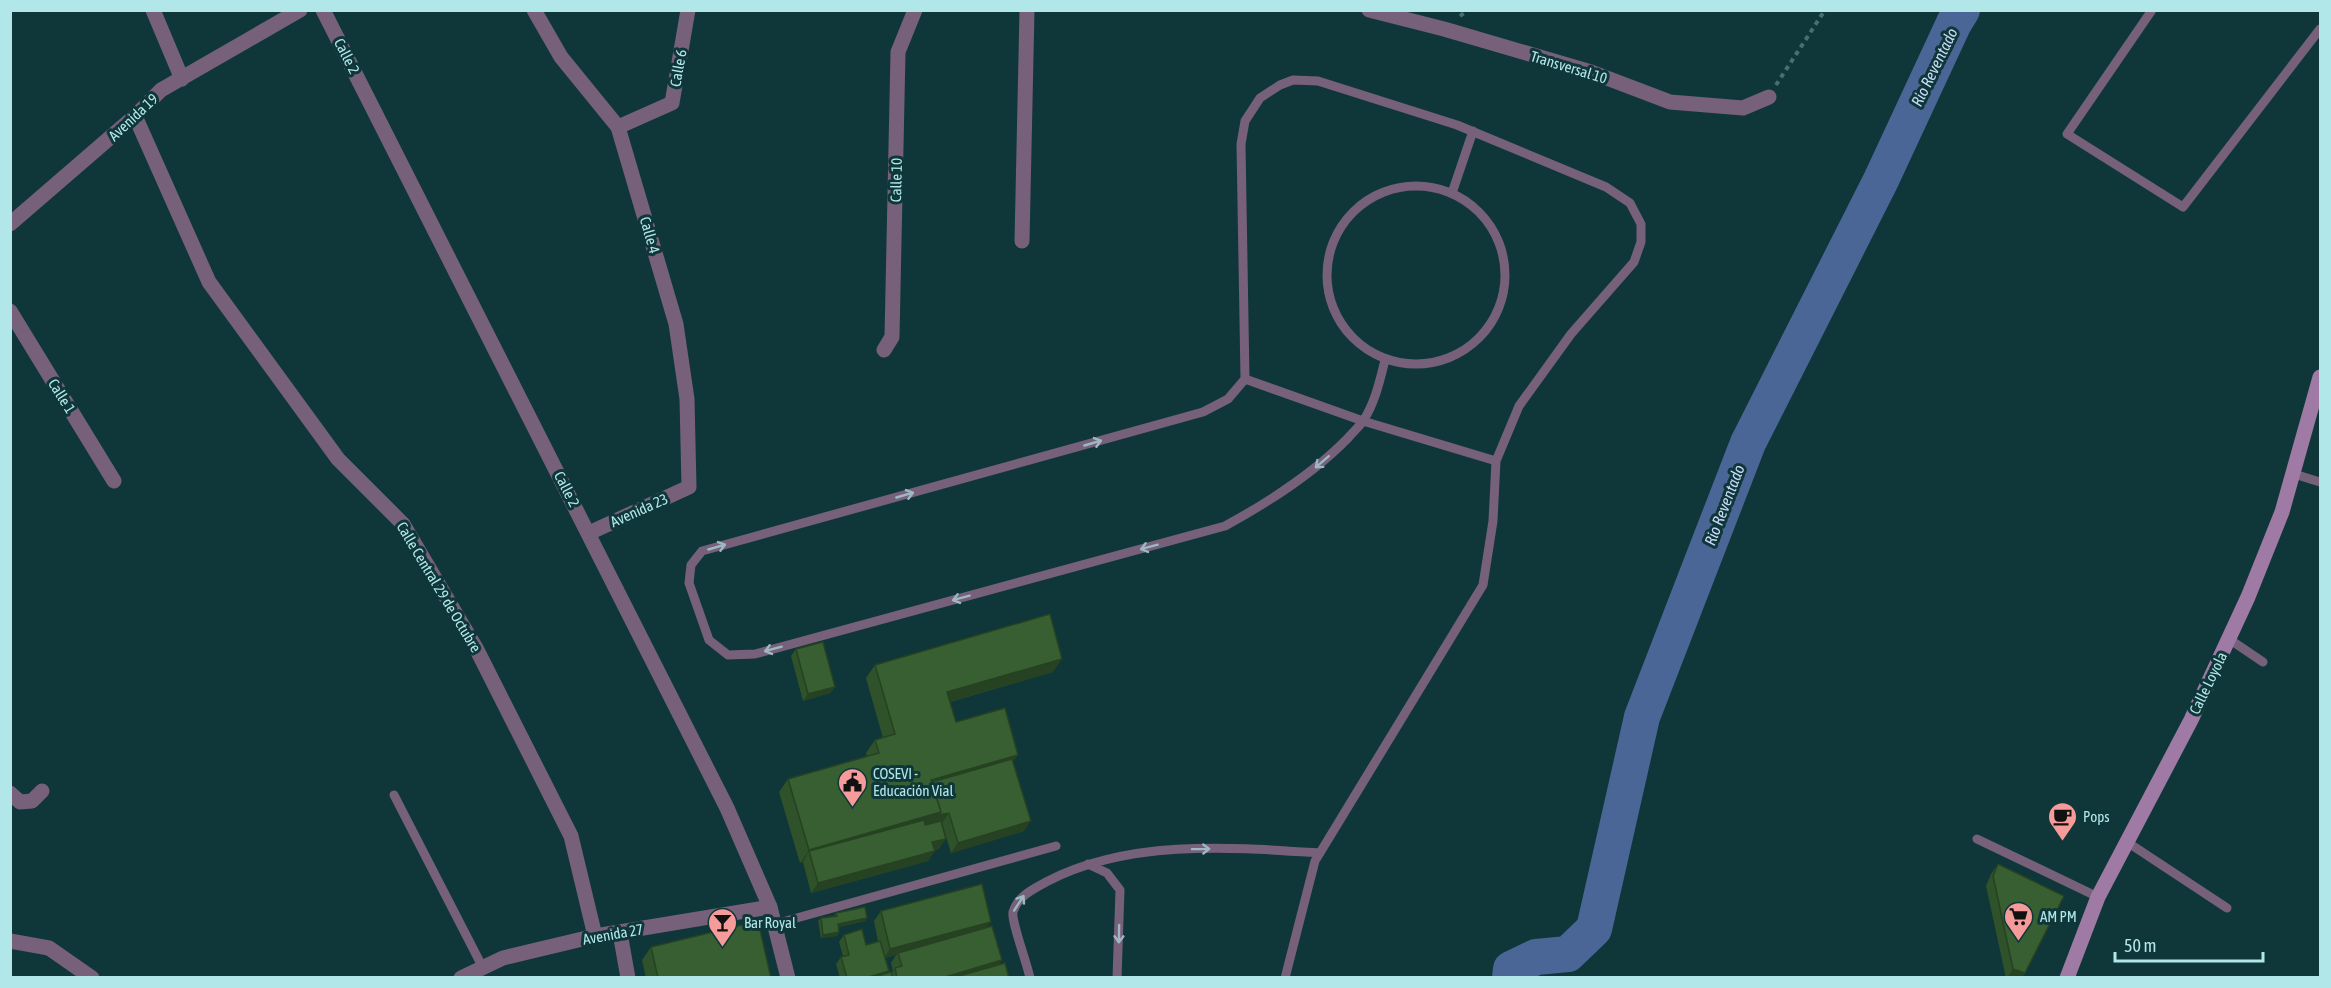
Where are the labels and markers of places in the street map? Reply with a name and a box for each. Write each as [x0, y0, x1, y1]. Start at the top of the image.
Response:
place label: COSEVI - Educación Vial [873, 765, 953, 799]
public building icon: COSEVI - Educación Vial [836, 766, 868, 808]
cafe icon: Pops [2046, 800, 2078, 842]
place label: Pops [2083, 808, 2110, 825]
supermarket icon: AM PM [2003, 900, 2035, 942]
bar icon: Bar Royal [707, 906, 739, 948]
place label: AM PM [2040, 908, 2077, 925]
place label: Bar Royal [744, 914, 796, 931]

